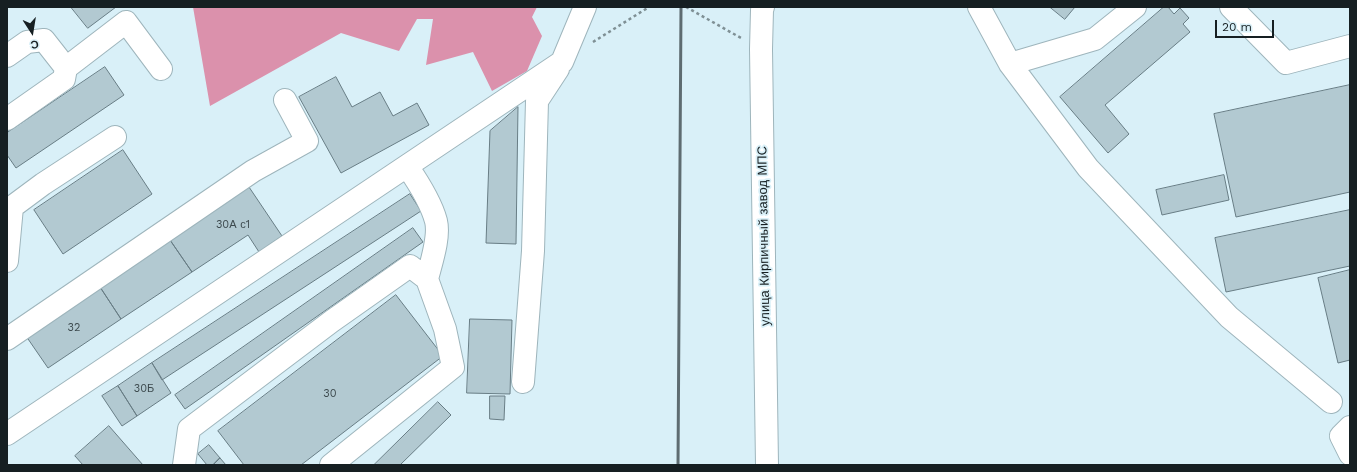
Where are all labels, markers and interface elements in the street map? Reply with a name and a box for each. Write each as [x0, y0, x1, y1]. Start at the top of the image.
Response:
north arrow [12, 12, 52, 52]
scale bar [1217, 12, 1276, 38]
text: 20 m [1222, 20, 1252, 34]
text: С [29, 37, 40, 51]
street label: улица Кирпичный завод МПС [755, 146, 773, 326]
house number: 30А с1 [216, 218, 250, 232]
house number: 32 [68, 321, 80, 335]
house number: 30Б [134, 382, 154, 396]
house number: 30 [323, 387, 337, 401]

